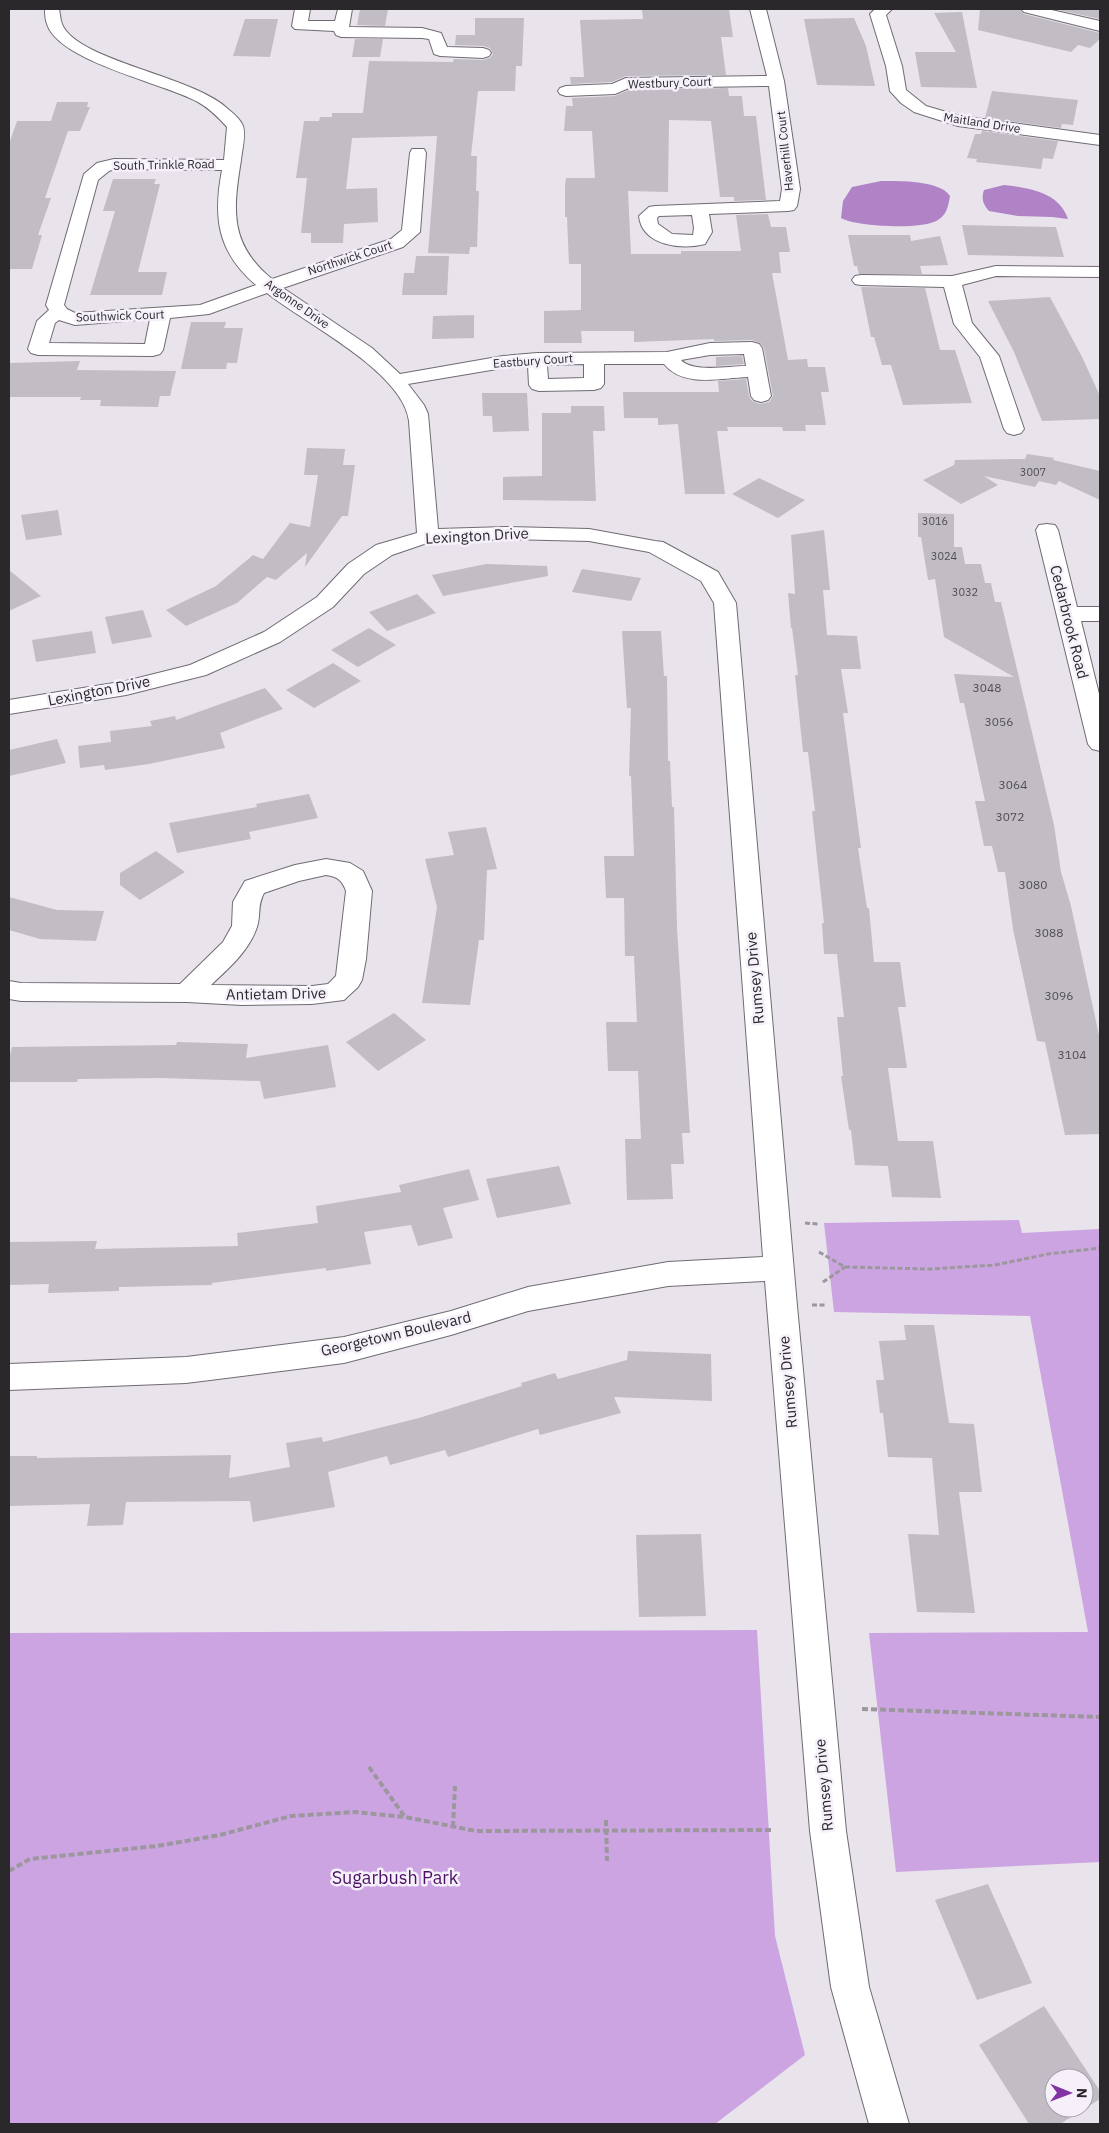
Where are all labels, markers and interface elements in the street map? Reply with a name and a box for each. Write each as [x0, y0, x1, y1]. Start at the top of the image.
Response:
street label: Westbury Court [628, 74, 712, 91]
street label: Maitland Drive [943, 109, 1022, 136]
street label: Haverhill Court [773, 110, 796, 192]
street label: South Trinkle Road [113, 156, 215, 173]
street label: Northwick Court [306, 237, 394, 278]
street label: Argonne Drive [262, 276, 333, 332]
street label: Southwick Court [75, 306, 164, 325]
street label: Eastbury Court [492, 350, 573, 371]
house number: 3007 [1020, 465, 1046, 479]
house number: 3016 [922, 514, 948, 528]
street label: Lexington Drive [425, 523, 529, 548]
house number: 3024 [931, 549, 958, 563]
street label: Cedarbrook Road [1046, 563, 1093, 681]
house number: 3032 [952, 585, 978, 599]
street label: Lexington Drive [46, 671, 152, 710]
house number: 3048 [973, 680, 1001, 695]
house number: 3056 [985, 714, 1013, 729]
house number: 3064 [999, 777, 1027, 792]
house number: 3072 [996, 809, 1024, 824]
house number: 3080 [1019, 877, 1047, 892]
house number: 3088 [1035, 925, 1063, 940]
street label: Rumsey Drive [741, 931, 768, 1025]
street label: Antietam Drive [226, 983, 326, 1004]
house number: 3096 [1045, 988, 1073, 1003]
house number: 3104 [1058, 1047, 1086, 1062]
street label: Georgetown Boulevard [319, 1307, 473, 1360]
street label: Rumsey Drive [774, 1335, 801, 1429]
street label: Rumsey Drive [810, 1738, 837, 1832]
park label: Sugarbush Park [332, 1866, 459, 1889]
north arrow [1044, 2068, 1094, 2118]
text: N [1073, 2088, 1091, 2098]

